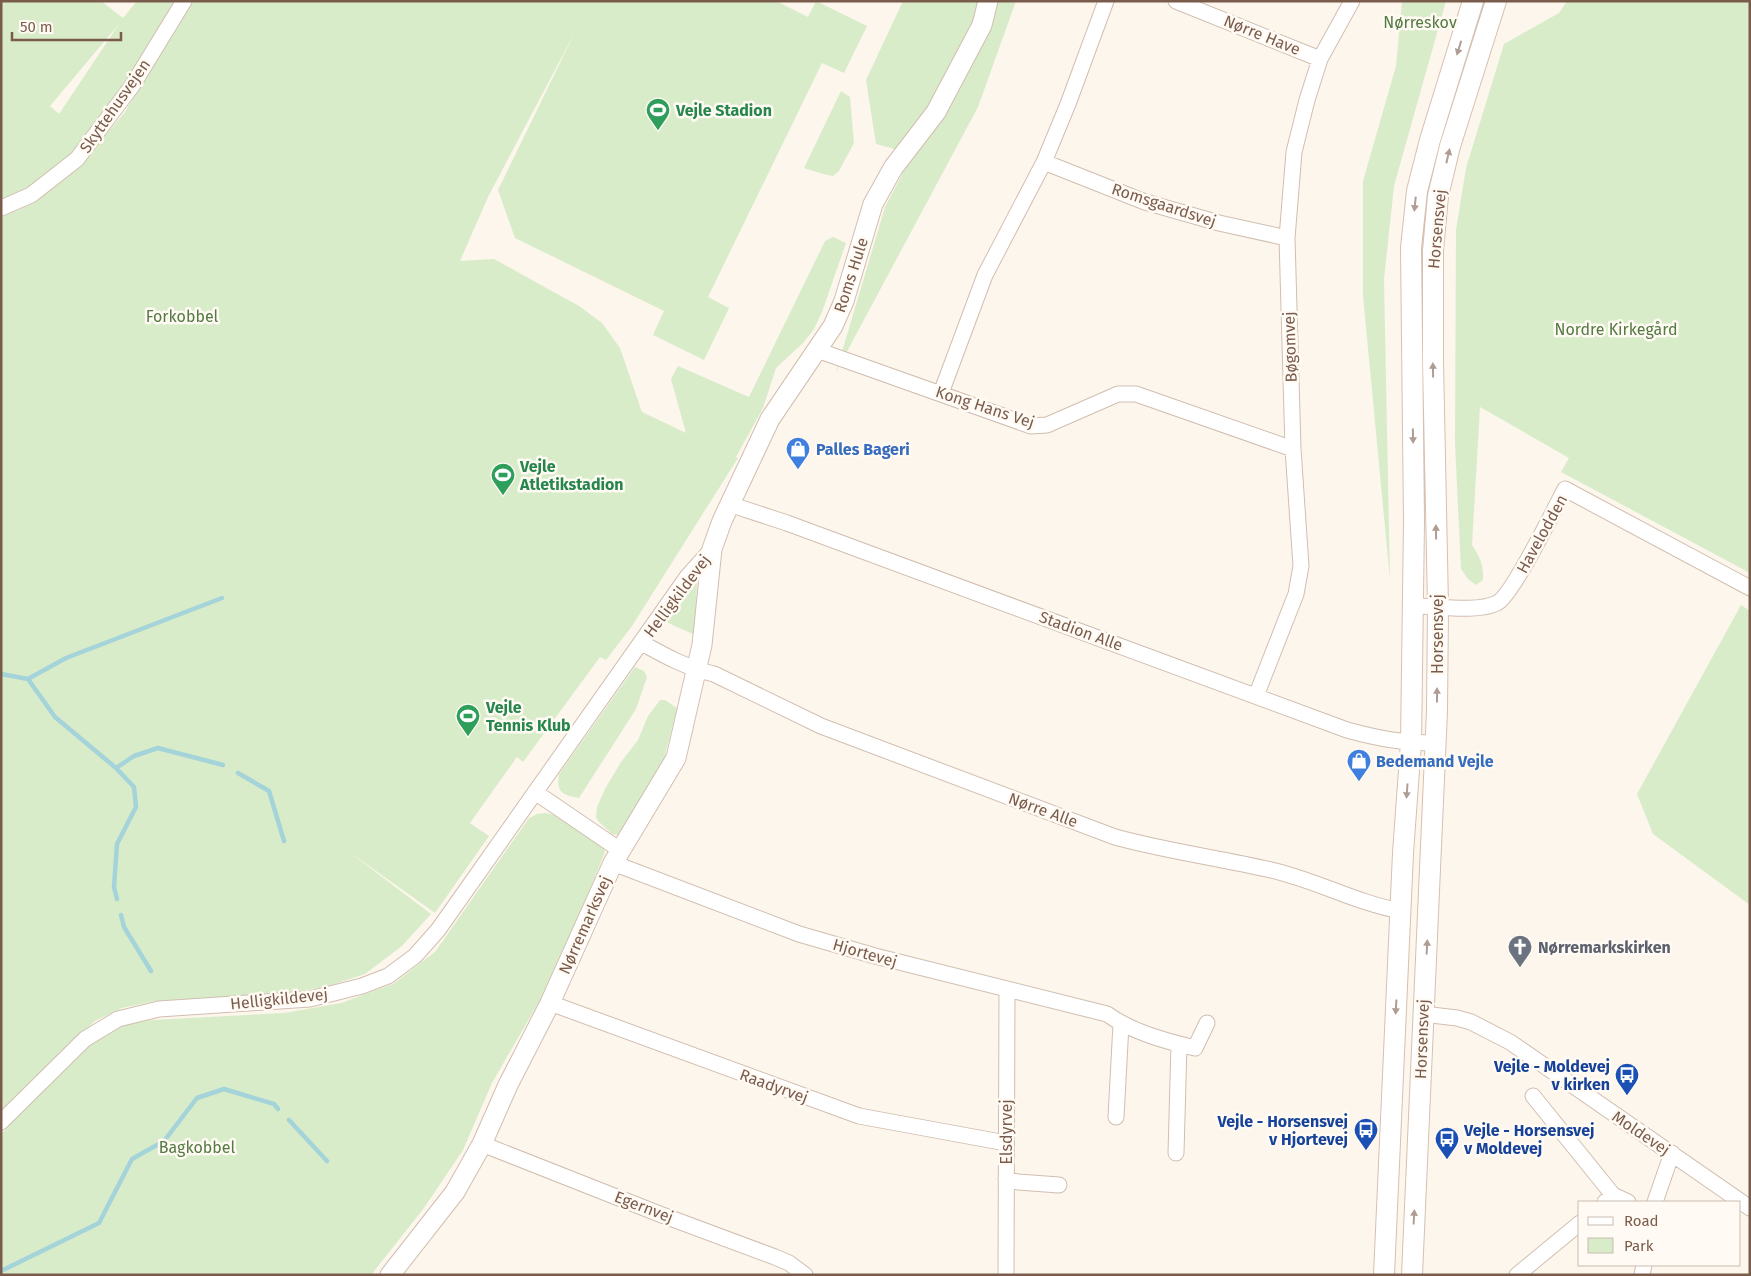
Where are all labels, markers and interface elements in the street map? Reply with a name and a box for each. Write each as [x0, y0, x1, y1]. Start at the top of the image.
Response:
scale bar [12, 10, 121, 42]
street label: Nørre Have [1221, 11, 1303, 59]
park label: Nørreskov [1383, 13, 1457, 32]
text: 50 m [20, 18, 53, 36]
one-way arrow [1454, 40, 1462, 55]
street label: Skyttehusvejen [76, 56, 154, 156]
sports icon: Vejle Stadion [645, 97, 671, 131]
place label: Vejle Stadion [675, 101, 772, 120]
one-way arrow [1444, 148, 1452, 164]
street label: Romsgaardsvej [1109, 179, 1219, 231]
street label: Horsensvej [1424, 188, 1450, 270]
one-way arrow [1411, 196, 1419, 212]
street label: Roms Hule [830, 235, 872, 315]
park label: Forkobbel [146, 307, 219, 326]
street label: Bøgomvej [1279, 311, 1301, 383]
park label: Nordre Kirkegård [1554, 320, 1678, 339]
one-way arrow [1429, 361, 1437, 377]
street label: Kong Hans Vej [933, 382, 1037, 432]
one-way arrow [1409, 429, 1417, 445]
shop icon: Palles Bageri [785, 436, 811, 470]
place label: Palles Bageri [816, 440, 910, 459]
place label: Vejle Atletikstadion [519, 457, 624, 494]
sports icon: Vejle Atletikstadion [490, 462, 516, 496]
street label: Havelodden [1513, 491, 1571, 577]
one-way arrow [1432, 524, 1440, 540]
street label: Helligkildevej [640, 551, 714, 641]
street label: Horsensvej [1428, 594, 1447, 674]
street label: Stadion Alle [1037, 607, 1125, 655]
one-way arrow [1433, 686, 1441, 702]
place label: Vejle Tennis Klub [485, 698, 571, 735]
sports icon: Vejle Tennis Klub [455, 703, 481, 737]
shop icon: Bedemand Vejle [1346, 748, 1372, 782]
place label: Bedemand Vejle [1376, 752, 1494, 771]
one-way arrow [1403, 784, 1411, 800]
street label: Nørre Alle [1006, 789, 1080, 831]
street label: Nørremarksvej [555, 873, 615, 977]
church icon: Nørremarkskirken [1507, 934, 1533, 968]
street label: Hjortevej [831, 935, 899, 971]
place label: Nørremarkskirken [1538, 938, 1671, 957]
one-way arrow [1423, 939, 1431, 955]
street label: Helligkildevej [229, 984, 329, 1014]
one-way arrow [1392, 999, 1400, 1015]
street label: Horsensvej [1411, 999, 1433, 1079]
place label: Vejle - Moldevej v kirken [1493, 1057, 1610, 1094]
bus stop icon: Vejle - Moldevej v kirken [1614, 1062, 1640, 1096]
street label: Raadyrvej [737, 1065, 811, 1107]
street label: Elsdyrvej [997, 1099, 1016, 1165]
street label: Moldevej [1608, 1107, 1674, 1159]
place label: Vejle - Horsensvej v Hjortevej [1217, 1112, 1348, 1149]
bus stop icon: Vejle - Horsensvej v Hjortevej [1353, 1117, 1379, 1151]
place label: Vejle - Horsensvej v Moldevej [1463, 1121, 1595, 1158]
bus stop icon: Vejle - Horsensvej v Moldevej [1434, 1126, 1460, 1160]
park label: Bagkobbel [159, 1138, 236, 1157]
street label: Egernvej [612, 1187, 676, 1227]
legend [1578, 1201, 1741, 1266]
one-way arrow [1411, 1209, 1419, 1225]
text: Road [1624, 1212, 1659, 1230]
text: Park [1624, 1237, 1654, 1255]

